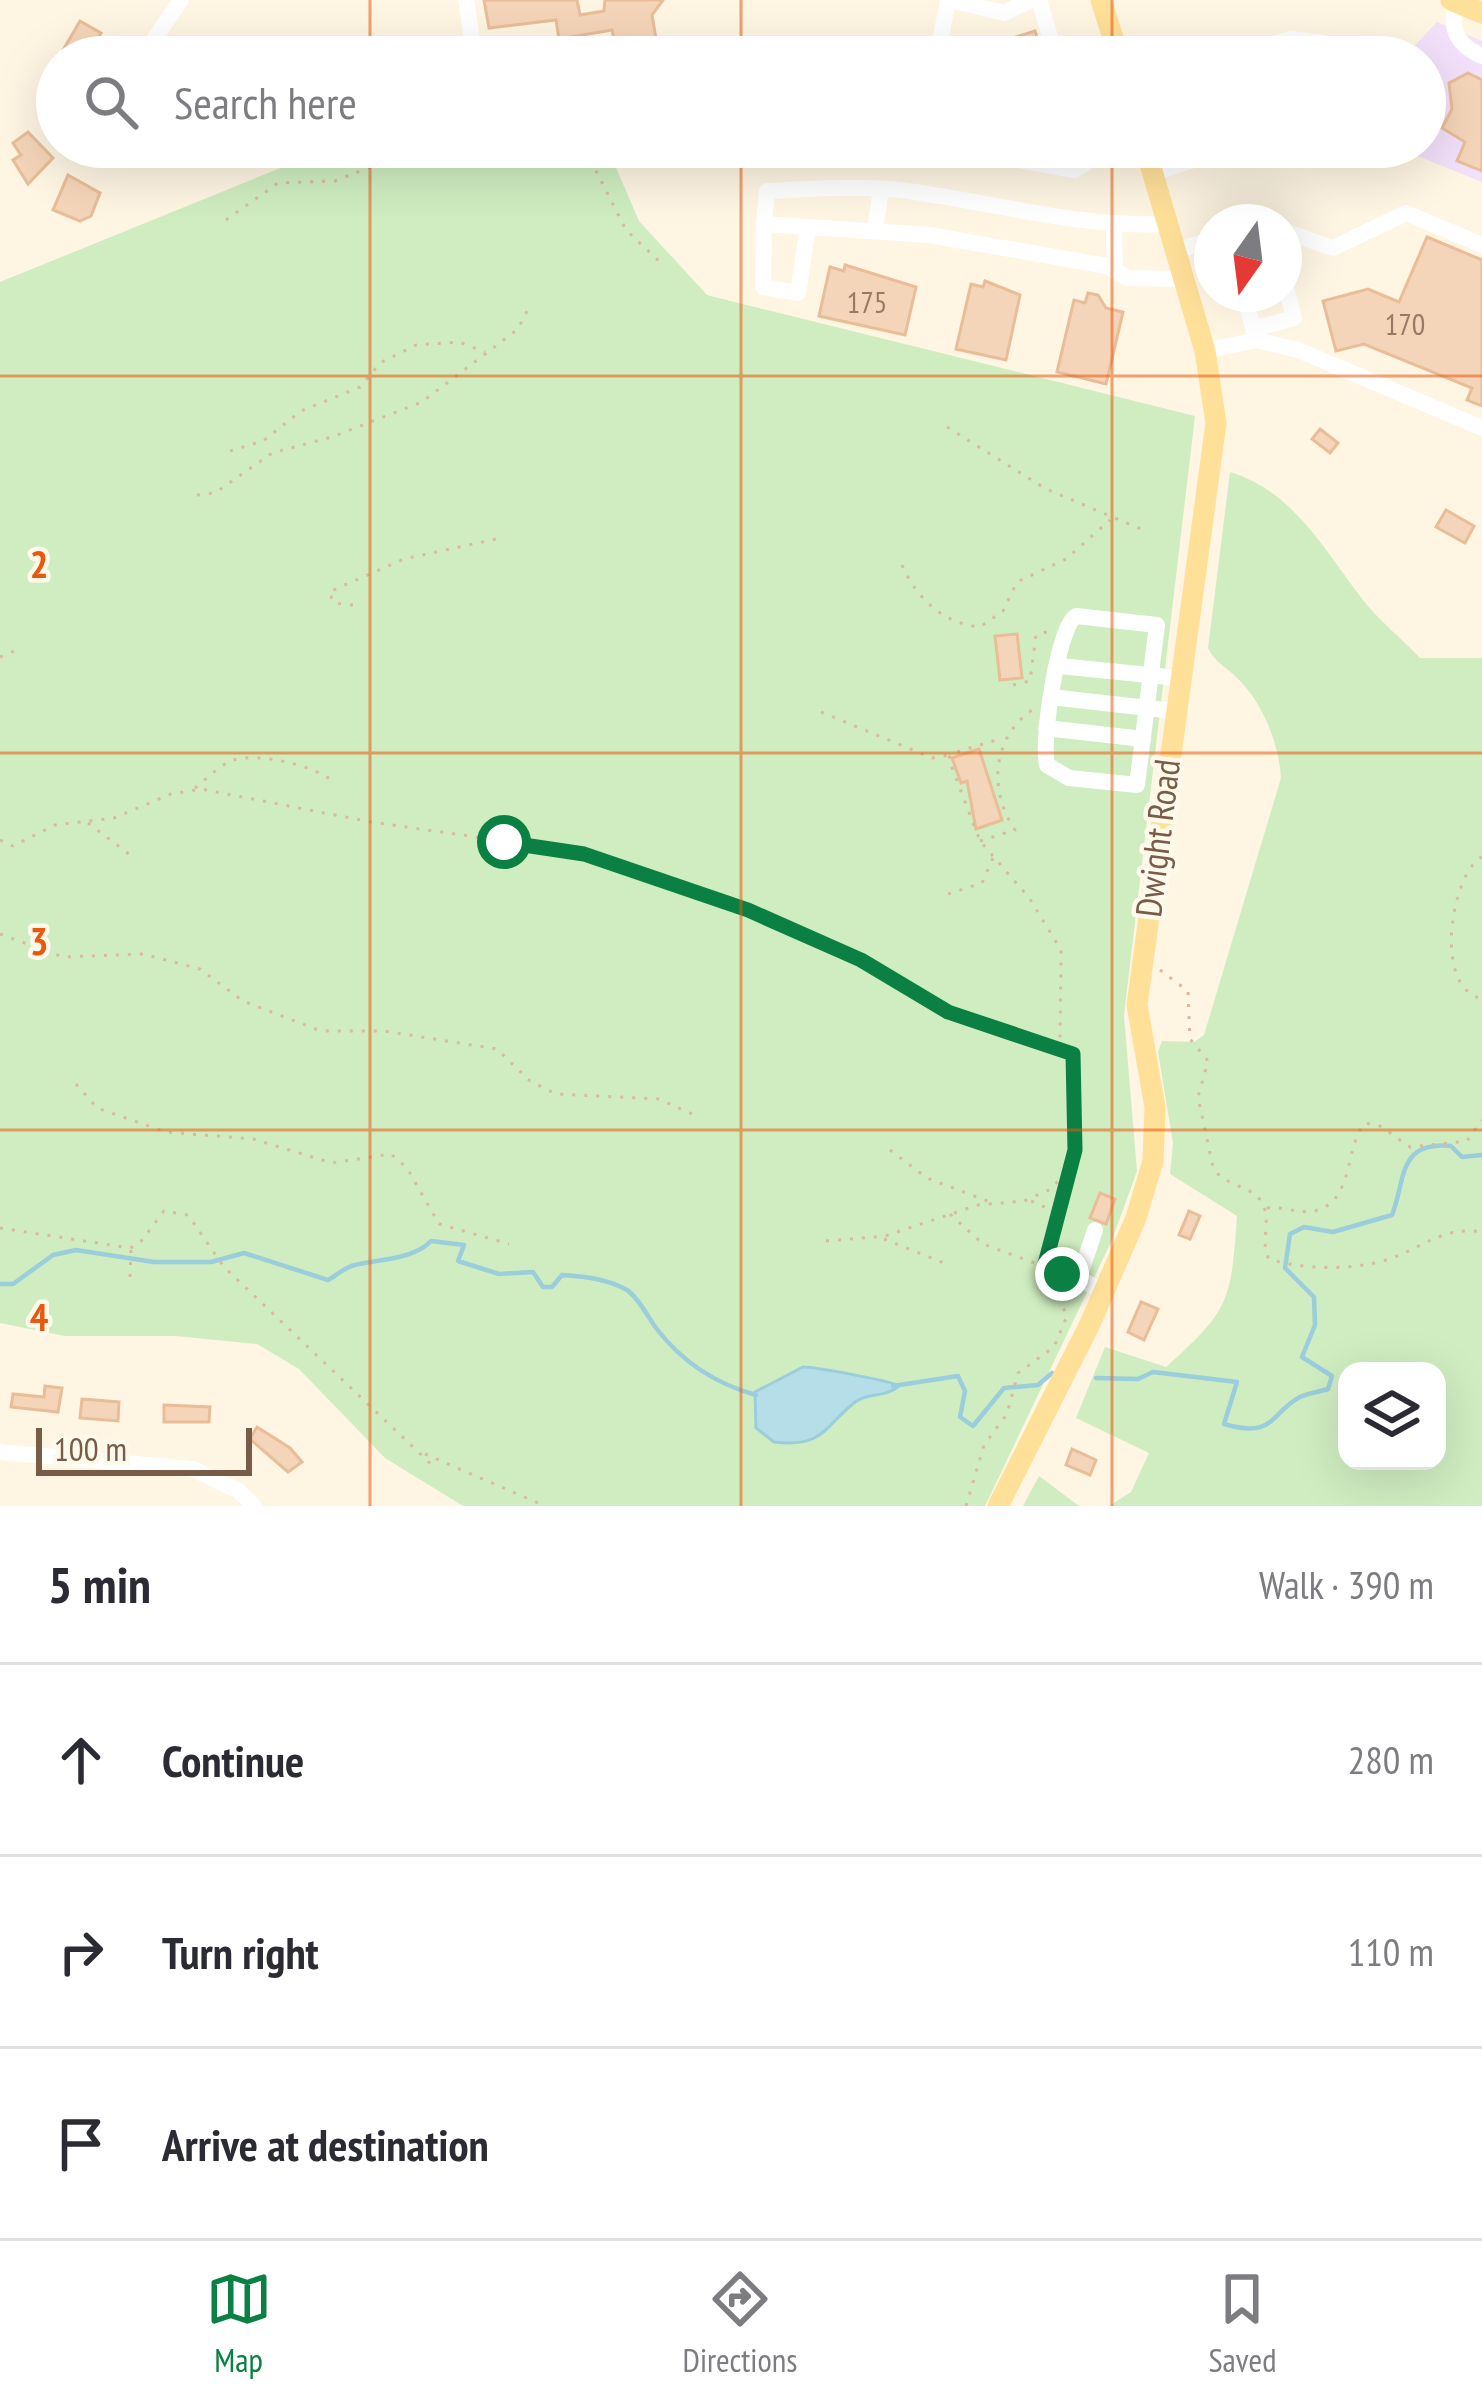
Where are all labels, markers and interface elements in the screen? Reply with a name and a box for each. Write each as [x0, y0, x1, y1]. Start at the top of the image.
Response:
search box [36, 36, 1446, 168]
icon: search [78, 69, 144, 135]
text: Search here [174, 73, 357, 131]
north arrow [1194, 204, 1302, 312]
house number: 175 [847, 282, 887, 321]
house number: 170 [1385, 304, 1425, 343]
text: 2 [30, 538, 48, 589]
street label: Dwight Road [1124, 757, 1190, 919]
route start [477, 815, 531, 869]
text: 3 [30, 915, 48, 966]
route end [1035, 1247, 1089, 1301]
text: 4 [30, 1291, 49, 1342]
map controls [1338, 1362, 1446, 1470]
button: layers [1338, 1362, 1446, 1470]
scale bar [36, 1422, 252, 1475]
text: 100 m [54, 1427, 127, 1470]
text: 5 min [48, 1551, 151, 1617]
text: Walk · 390 m [1259, 1559, 1434, 1610]
icon: ahead [48, 1727, 114, 1793]
text: Continue [162, 1731, 304, 1789]
text: 280 m [1348, 1734, 1434, 1785]
icon: right [48, 1919, 114, 1985]
text: Turn right [162, 1923, 319, 1981]
text: 110 m [1348, 1926, 1434, 1977]
icon: arrive [48, 2111, 114, 2177]
text: Arrive at destination [162, 2115, 489, 2173]
tab: Map [206, 2266, 272, 2381]
tab: Directions [683, 2266, 797, 2381]
tab: Saved [1208, 2266, 1276, 2381]

